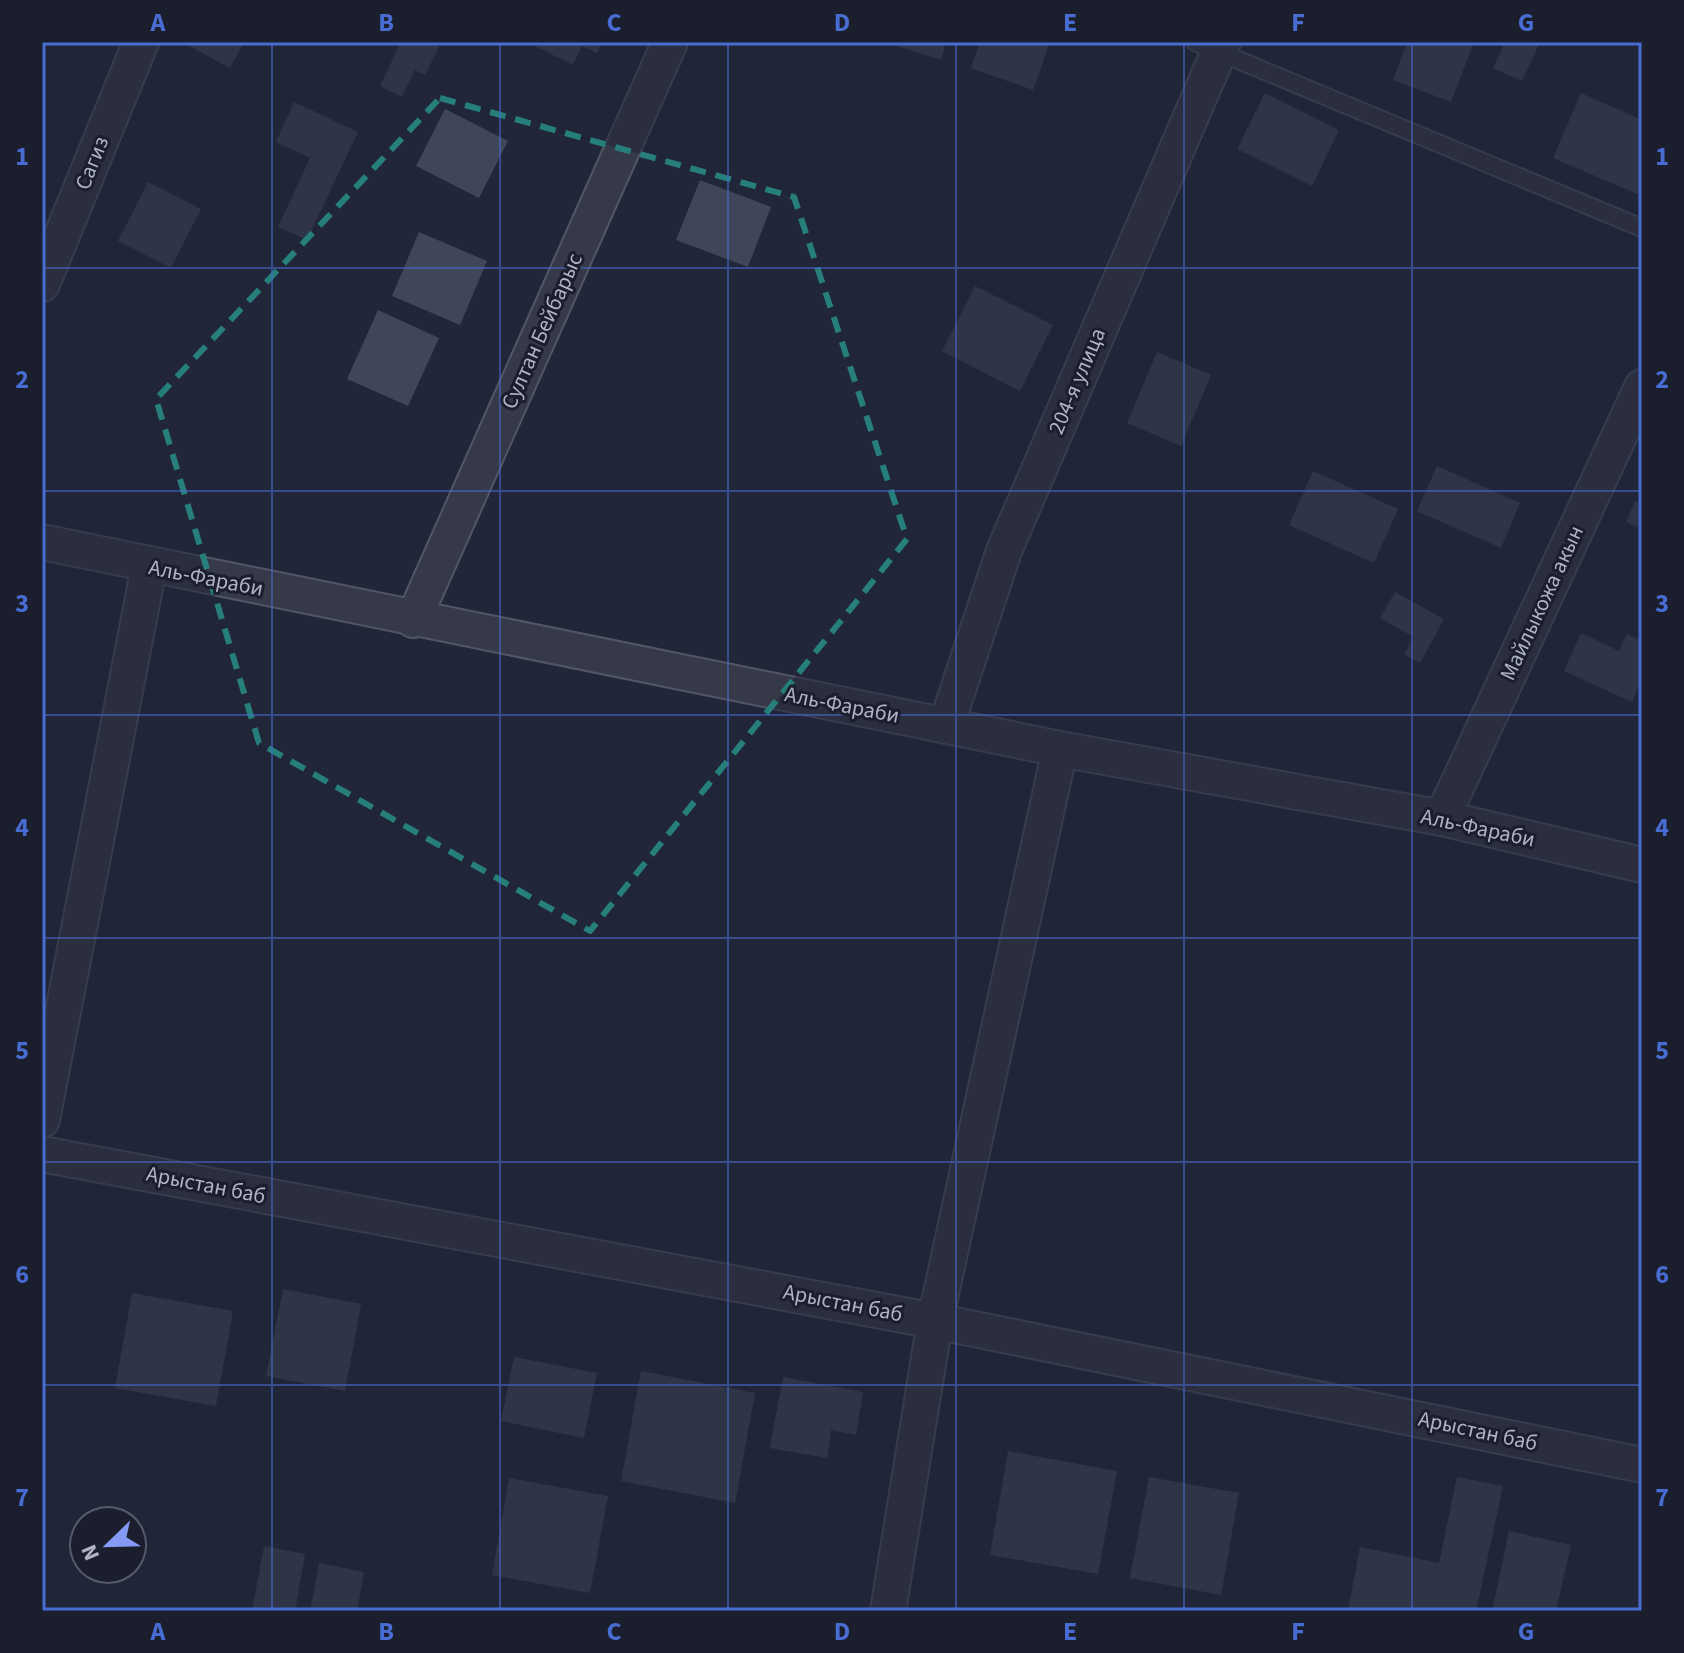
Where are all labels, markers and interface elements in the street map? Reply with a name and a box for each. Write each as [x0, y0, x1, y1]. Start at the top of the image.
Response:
text: A [150, 4, 167, 41]
text: B [378, 4, 394, 41]
text: C [606, 4, 622, 41]
text: D [834, 4, 850, 41]
text: E [1063, 4, 1077, 41]
text: F [1291, 4, 1305, 41]
text: G [1518, 4, 1534, 41]
street label: Сагиз [67, 131, 117, 195]
text: 1 [15, 138, 29, 175]
text: 1 [1655, 138, 1669, 175]
street label: Султан Бейбарыс [493, 248, 591, 414]
street label: 204-я улица [1040, 323, 1114, 439]
text: 2 [15, 361, 29, 398]
text: 2 [1655, 361, 1669, 398]
street label: Майлыкожа акын [1492, 520, 1592, 686]
street label: Аль-Фараби [146, 551, 266, 605]
text: 3 [15, 585, 29, 622]
text: 3 [1655, 585, 1669, 622]
street label: Аль-Фараби [782, 678, 902, 732]
street label: Аль-Фараби [1418, 800, 1538, 856]
text: 4 [15, 809, 29, 846]
text: 4 [1655, 809, 1669, 846]
text: 5 [15, 1032, 29, 1069]
text: 5 [1655, 1032, 1669, 1069]
street label: Арыстан баб [143, 1158, 269, 1212]
text: 6 [15, 1256, 29, 1293]
text: 6 [1655, 1256, 1669, 1293]
street label: Арыстан баб [780, 1276, 906, 1330]
street label: Арыстан баб [1415, 1403, 1541, 1459]
text: 7 [15, 1479, 29, 1516]
text: 7 [1655, 1479, 1669, 1516]
north arrow [68, 1505, 148, 1585]
text: N [73, 1539, 108, 1565]
text: A [150, 1613, 167, 1650]
text: B [378, 1613, 394, 1650]
text: C [606, 1613, 622, 1650]
text: D [834, 1613, 850, 1650]
text: E [1063, 1613, 1077, 1650]
text: F [1291, 1613, 1305, 1650]
text: G [1518, 1613, 1534, 1650]

